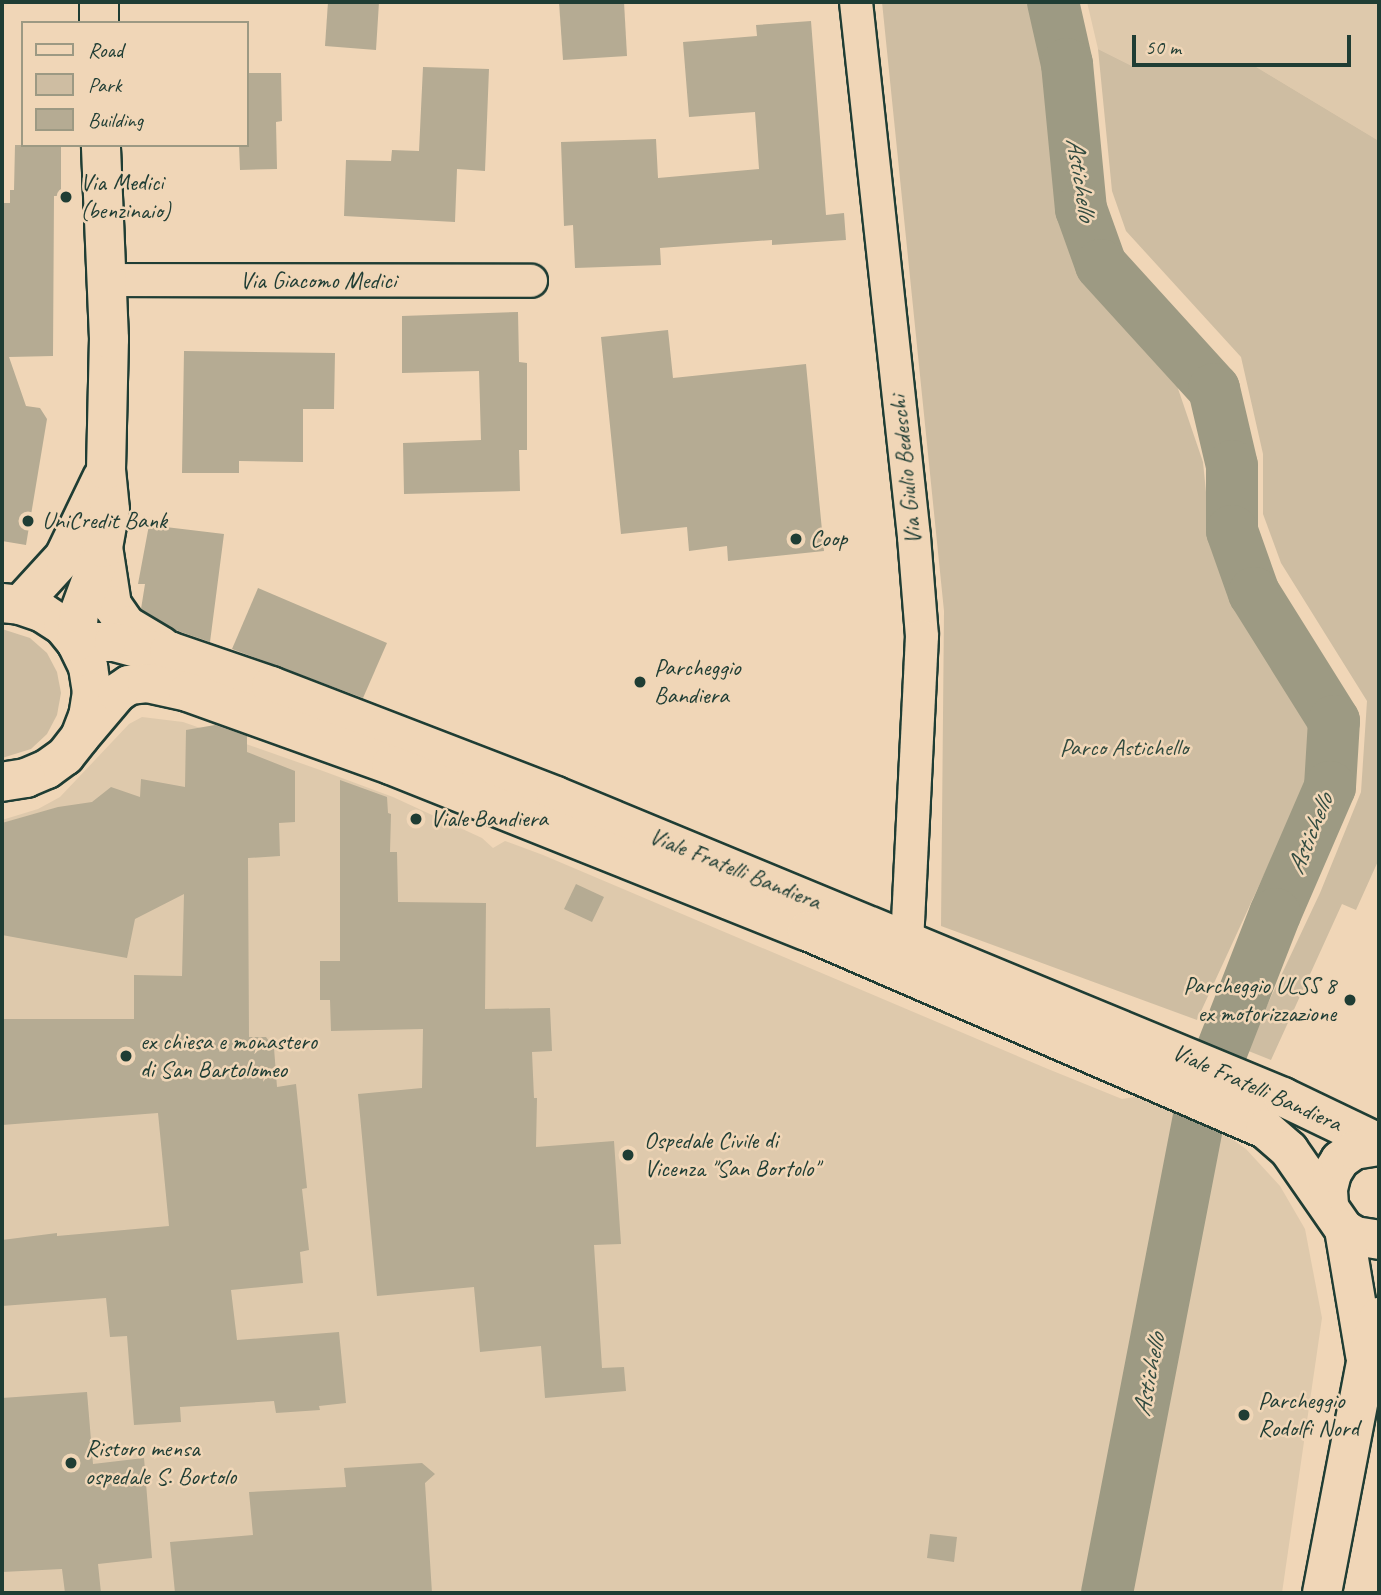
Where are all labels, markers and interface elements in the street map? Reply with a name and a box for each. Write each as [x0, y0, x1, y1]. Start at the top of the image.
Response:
legend [21, 21, 248, 147]
scale bar [1136, 21, 1355, 65]
text: 50 m [1145, 34, 1181, 60]
text: Road [88, 37, 123, 63]
text: Park [88, 72, 121, 98]
text: Building [88, 107, 143, 133]
water label: Astichello [1059, 135, 1103, 223]
place label: Via Medici (benzinaio) [80, 169, 171, 225]
marker: Via Medici (benzinaio) [58, 189, 74, 205]
street label: Via Giacomo Medici [240, 267, 396, 295]
street label: Via Giulio Bedeschi [884, 394, 928, 546]
place label: UniCredit Bank [42, 507, 167, 535]
marker: UniCredit Bank [20, 513, 36, 529]
place label: Coop [810, 525, 847, 553]
marker: Coop [788, 531, 804, 547]
place label: Parcheggio Bandiera [654, 654, 740, 710]
marker: Parcheggio Bandiera [632, 674, 648, 690]
park label: Parco Astichello [1060, 734, 1188, 762]
water label: Astichello [1280, 790, 1340, 878]
place label: Viale Bandiera [430, 805, 548, 833]
marker: Viale Bandiera [408, 811, 424, 827]
street label: Viale Fratelli Bandiera [645, 822, 825, 916]
place label: Parcheggio ULSS 8 ex motorizzazione [1183, 972, 1336, 1028]
marker: Parcheggio ULSS 8 ex motorizzazione [1342, 992, 1358, 1008]
place label: ex chiesa e monastero di San Bartolomeo [140, 1028, 315, 1084]
street label: Viale Fratelli Bandiera [1168, 1038, 1346, 1138]
marker: ex chiesa e monastero di San Bartolomeo [118, 1048, 134, 1064]
place label: Ospedale Civile di Vicenza "San Bortolo" [644, 1127, 819, 1183]
marker: Ospedale Civile di Vicenza "San Bortolo" [618, 1145, 638, 1165]
water label: Astichello [1126, 1331, 1172, 1419]
place label: Parcheggio Rodolfi Nord [1258, 1387, 1359, 1443]
marker: Parcheggio Rodolfi Nord [1236, 1407, 1252, 1423]
place label: Ristoro mensa ospedale S. Bortolo [85, 1435, 236, 1491]
marker: Ristoro mensa ospedale S. Bortolo [63, 1455, 79, 1471]

